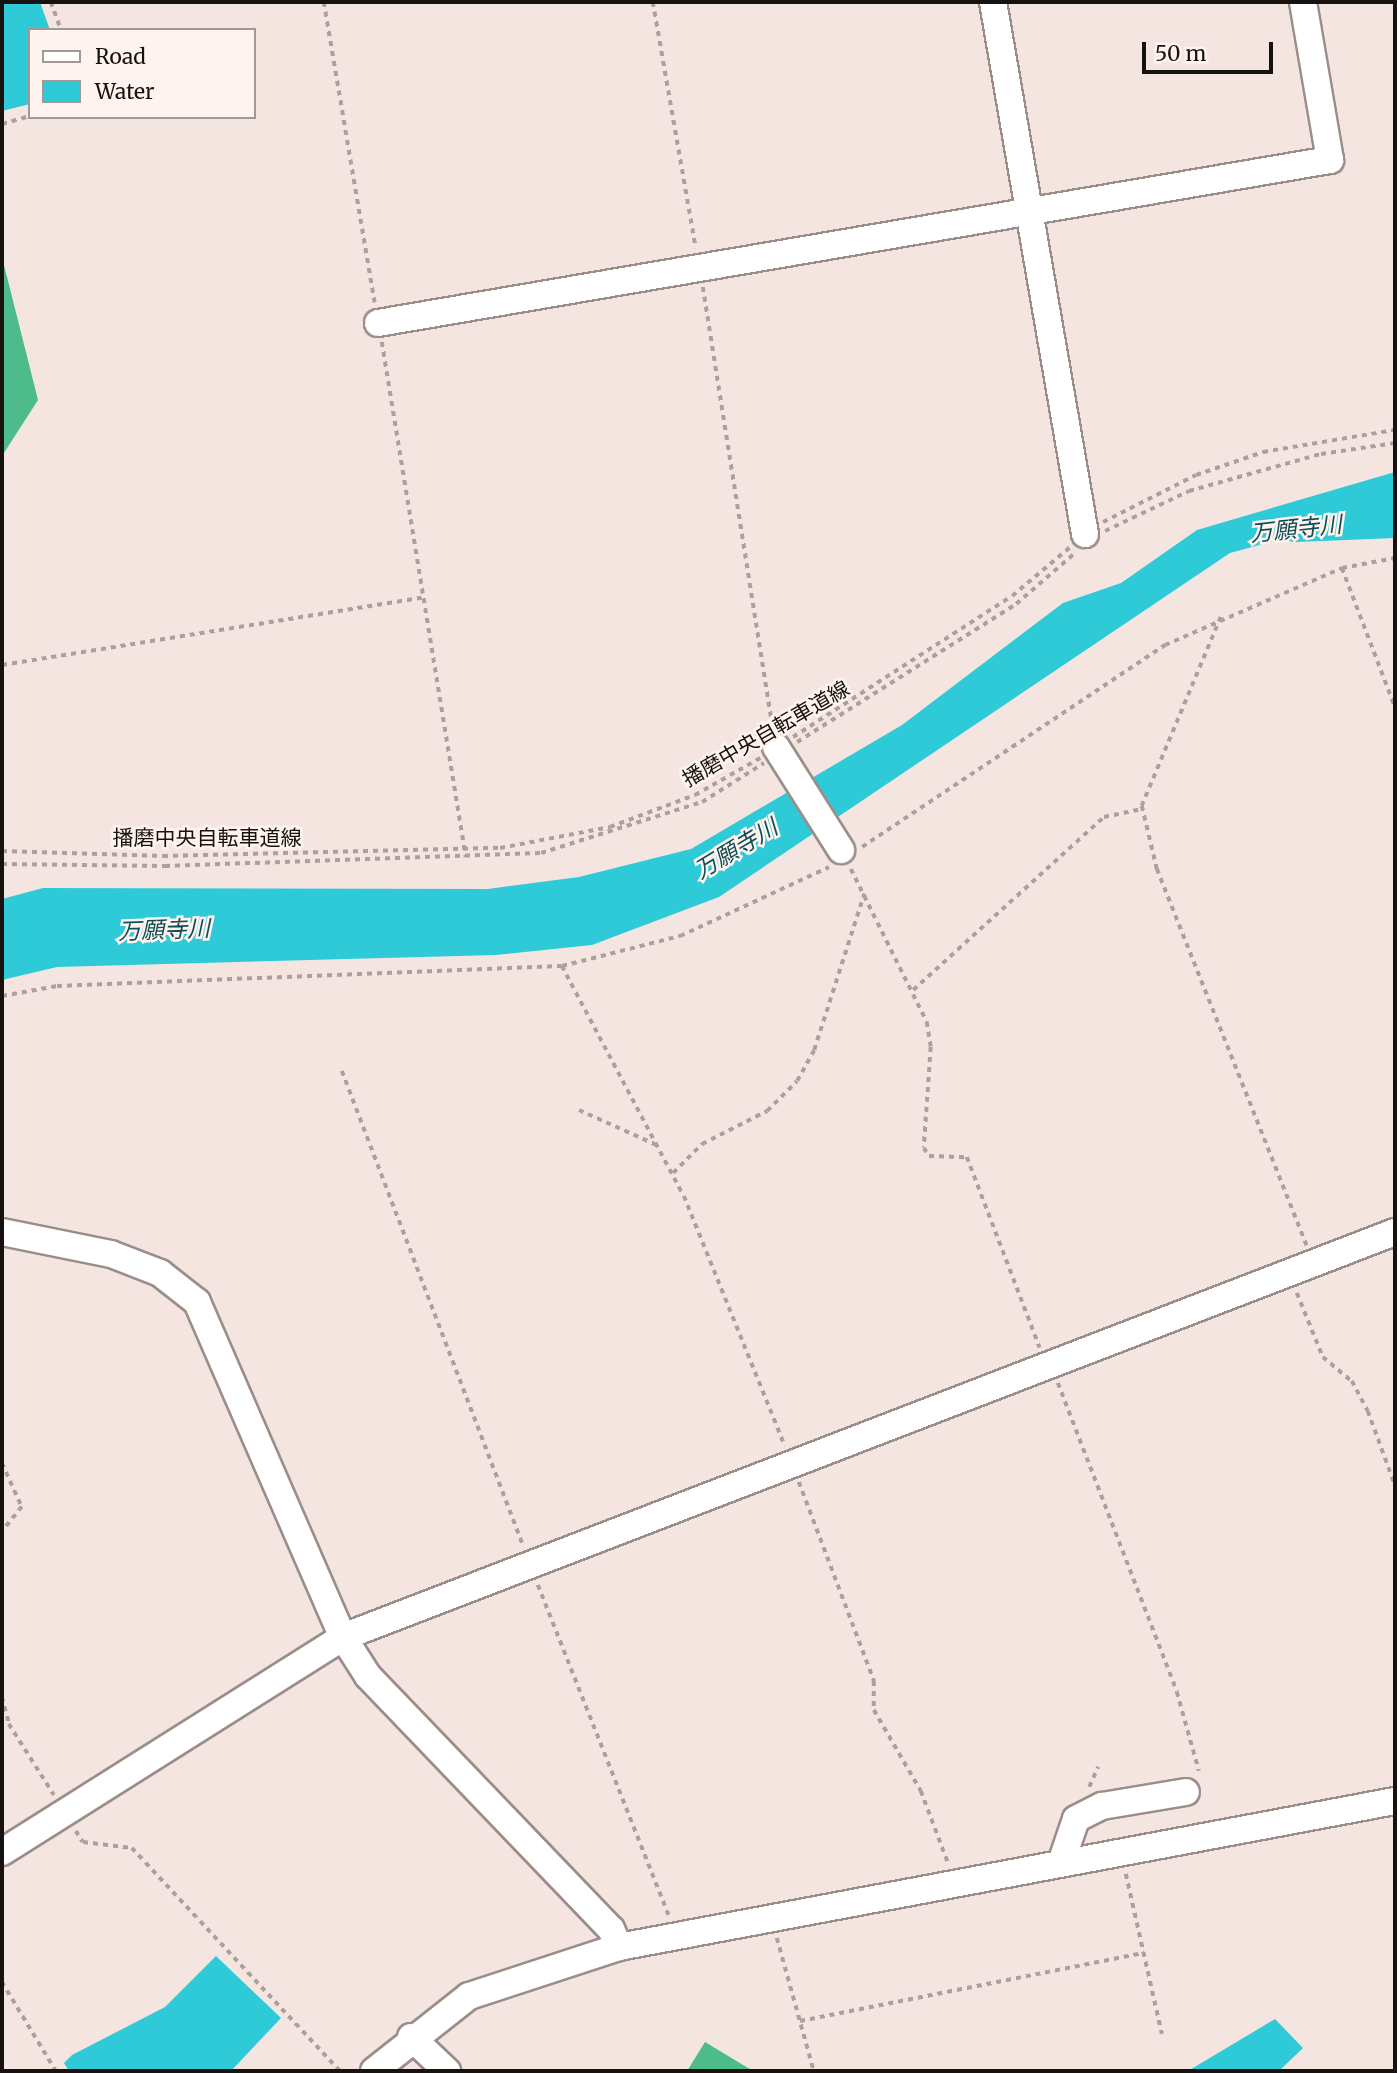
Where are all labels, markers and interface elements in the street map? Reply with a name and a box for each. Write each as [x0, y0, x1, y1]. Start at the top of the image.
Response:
legend [28, 28, 256, 119]
scale bar [1145, 28, 1276, 72]
text: 50 m [1155, 40, 1206, 67]
text: Road [95, 43, 146, 70]
text: Water [95, 78, 154, 105]
water label: 万願寺川 [1249, 510, 1343, 548]
street label: 播磨中央自転車道線 [678, 676, 854, 792]
water label: 万願寺川 [689, 813, 783, 885]
street label: 播磨中央自転車道線 [113, 825, 301, 851]
water label: 万願寺川 [118, 915, 210, 945]

